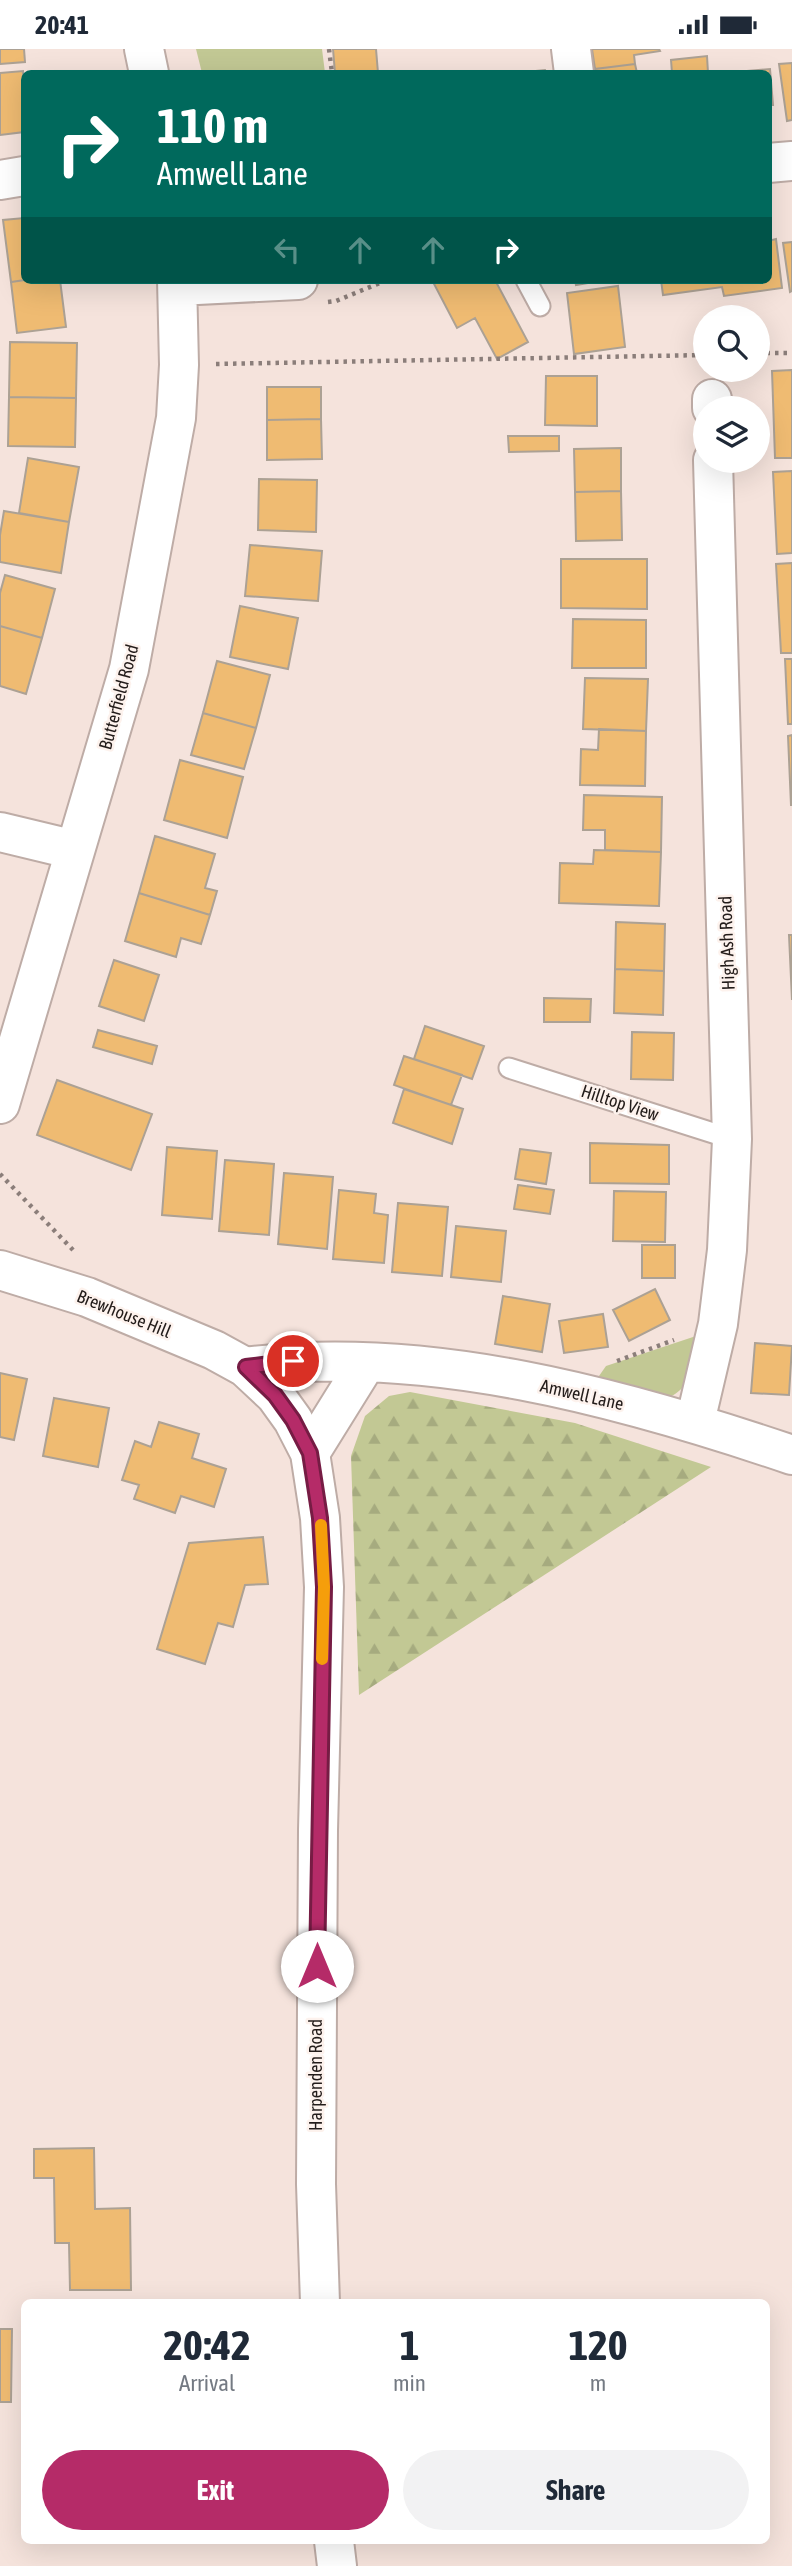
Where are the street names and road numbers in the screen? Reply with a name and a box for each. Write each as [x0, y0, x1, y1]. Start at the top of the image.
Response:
street label: Butterfield Road [94, 642, 143, 752]
street label: High Ash Road [714, 896, 739, 990]
street label: Hilltop View [579, 1080, 662, 1125]
street label: Brewhouse Hill [74, 1285, 175, 1342]
street label: Amwell Lane [538, 1375, 626, 1414]
street label: Harpenden Road [305, 2019, 326, 2131]

